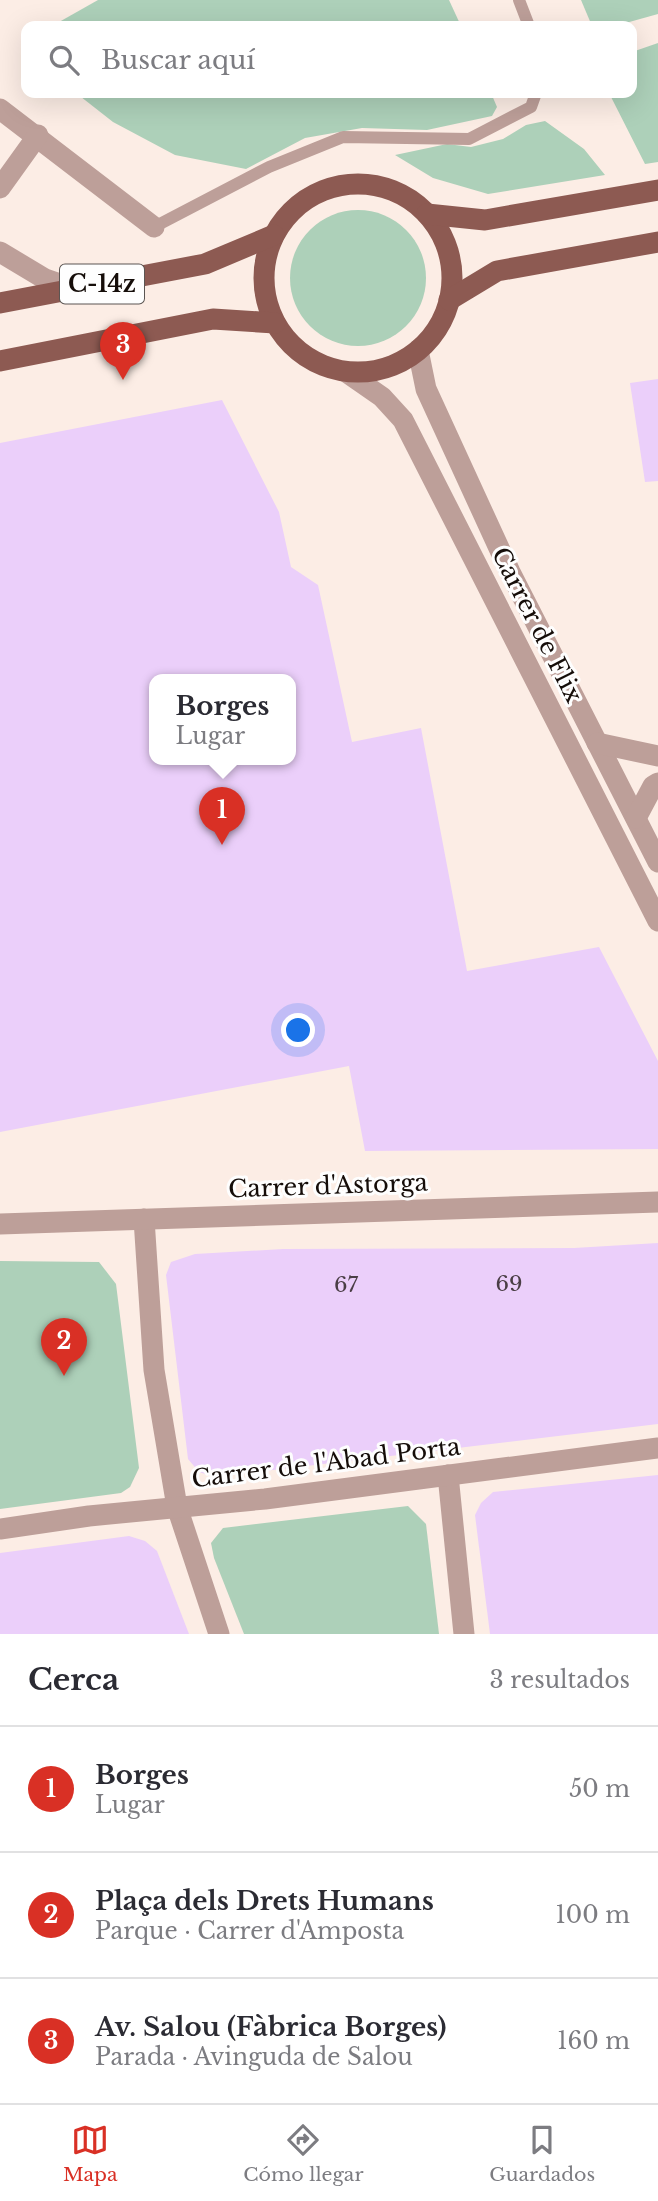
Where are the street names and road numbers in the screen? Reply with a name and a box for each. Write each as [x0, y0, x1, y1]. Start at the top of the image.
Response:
road number: C-14z [60, 264, 144, 304]
street label: Carrer de Flix [486, 542, 589, 707]
street label: Carrer d'Astorga [228, 1168, 429, 1203]
street label: Carrer de l'Abad Porta [190, 1432, 463, 1493]

